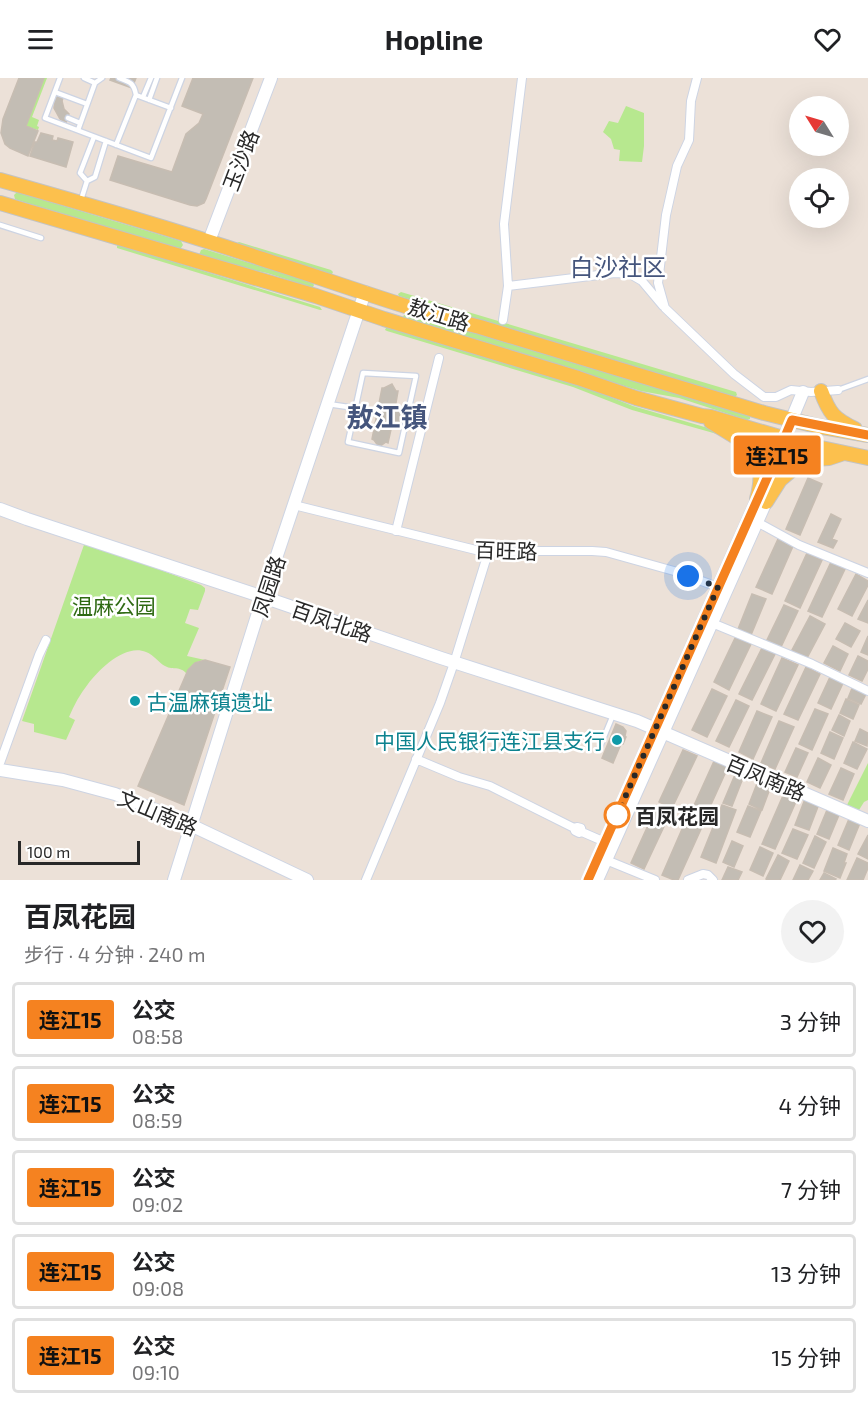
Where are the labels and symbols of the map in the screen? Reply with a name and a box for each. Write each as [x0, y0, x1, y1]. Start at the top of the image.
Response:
north arrow [789, 96, 849, 156]
street label: 玉沙路 [217, 126, 263, 194]
district label: 白沙社区 [570, 252, 666, 281]
street label: 敖江路 [405, 293, 473, 335]
district label: 敖江镇 [347, 400, 428, 432]
line badge: 连江15 [735, 436, 819, 475]
street label: 百旺路 [474, 536, 538, 564]
street label: 凤园路 [246, 552, 290, 620]
your location [673, 561, 703, 591]
park label: 温麻公园 [72, 593, 156, 618]
street label: 百凤北路 [288, 596, 376, 646]
place label: 古温麻镇遗址 [147, 689, 273, 714]
marker: 古温麻镇遗址 [128, 694, 142, 708]
place label: 中国人民银行连江县支行 [374, 728, 605, 753]
marker: 中国人民银行连江县支行 [610, 733, 624, 747]
street label: 百凤南路 [722, 749, 810, 805]
street label: 文山南路 [114, 784, 202, 840]
marker: 百凤花园 [604, 802, 630, 828]
place label: 百凤花园 [635, 803, 719, 828]
scale bar [18, 838, 140, 866]

